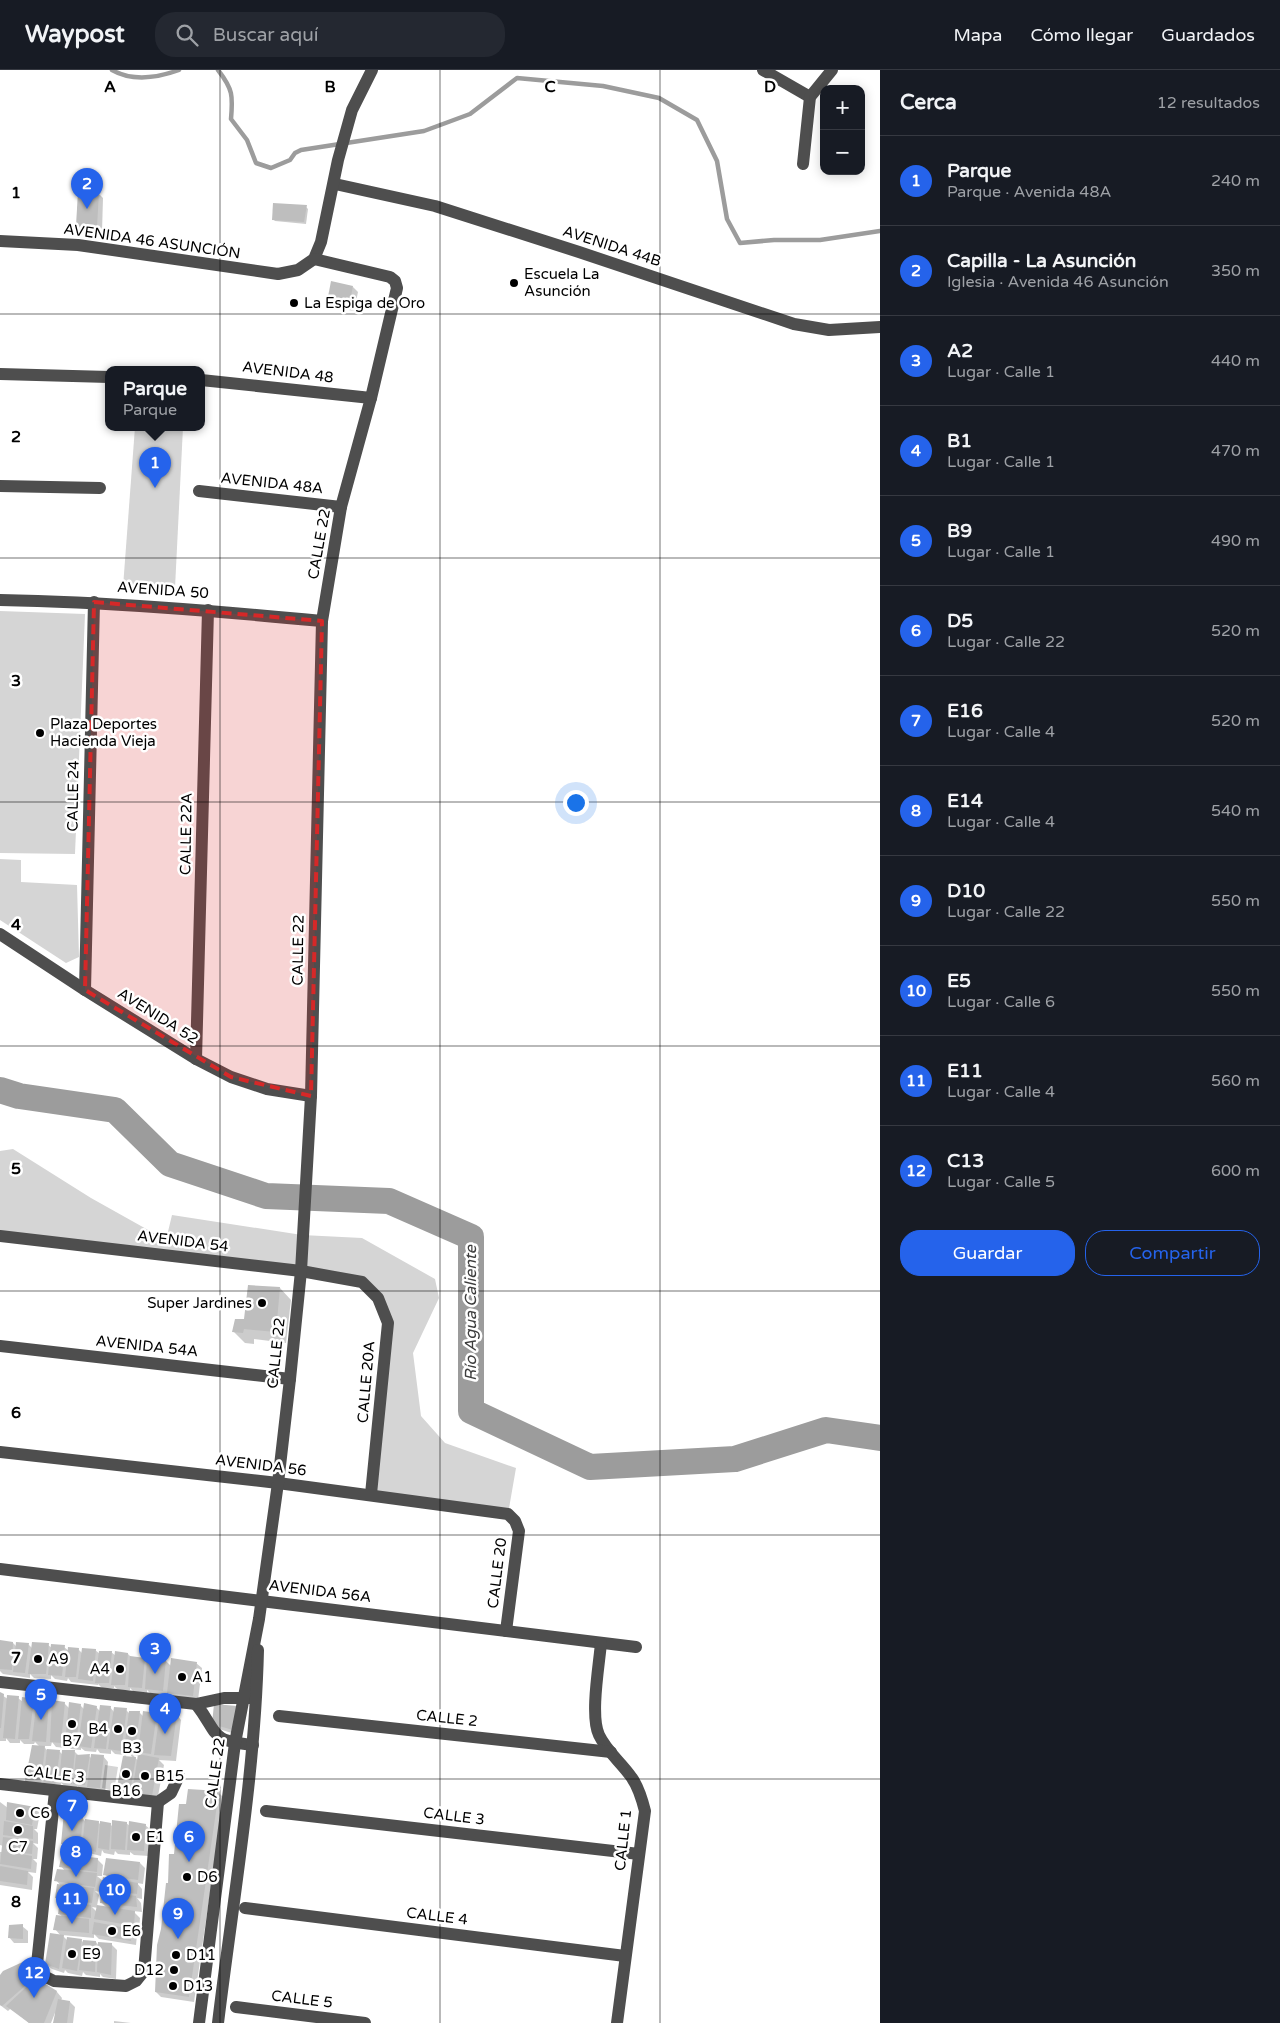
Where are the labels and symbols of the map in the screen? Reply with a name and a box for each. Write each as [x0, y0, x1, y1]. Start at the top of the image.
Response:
text: A [104, 77, 116, 97]
text: B [324, 77, 336, 97]
text: C [544, 77, 556, 97]
text: D [764, 77, 776, 97]
pin: 2 [71, 168, 103, 209]
text: 1 [11, 183, 21, 203]
street label: AVENIDA 46 ASUNCIÓN [62, 220, 242, 262]
street label: AVENIDA 44B [561, 222, 663, 270]
place label: Escuela La Asunción [524, 265, 599, 300]
marker: Escuela La Asunción [508, 277, 520, 289]
place label: La Espiga de Oro [304, 294, 425, 312]
marker: La Espiga de Oro [288, 297, 300, 309]
street label: AVENIDA 48 [241, 357, 335, 387]
text: 2 [11, 427, 21, 447]
pin: 1 [139, 447, 171, 488]
street label: AVENIDA 48A [220, 469, 324, 497]
street label: CALLE 22 [304, 507, 334, 581]
street label: AVENIDA 50 [117, 578, 209, 602]
text: 3 [11, 671, 21, 691]
place label: Plaza Deportes Hacienda Vieja [50, 715, 157, 750]
marker: Plaza Deportes Hacienda Vieja [34, 727, 46, 739]
street label: CALLE 24 [63, 760, 83, 832]
your location [563, 790, 589, 816]
street label: CALLE 22A [176, 793, 196, 875]
street label: CALLE 22 [288, 914, 308, 986]
text: 4 [11, 915, 21, 935]
street label: AVENIDA 52 [114, 984, 202, 1048]
text: 5 [11, 1159, 21, 1179]
street label: AVENIDA 54 [136, 1226, 230, 1256]
water label: Río Agua Caliente [461, 1244, 481, 1381]
place label: Super Jardines [147, 1294, 252, 1312]
marker: Super Jardines [256, 1297, 268, 1309]
street label: CALLE 22 [263, 1317, 289, 1389]
street label: AVENIDA 54A [95, 1332, 199, 1360]
street label: CALLE 20A [353, 1340, 379, 1424]
text: 6 [11, 1403, 21, 1423]
street label: AVENIDA 56 [214, 1450, 308, 1480]
street label: CALLE 20 [484, 1537, 510, 1609]
street label: AVENIDA 56A [268, 1576, 372, 1606]
pin: 3 [139, 1633, 171, 1674]
text: 7 [11, 1648, 21, 1668]
place label: A9 [48, 1650, 69, 1668]
marker: A9 [32, 1653, 44, 1665]
place label: A4 [89, 1660, 110, 1678]
marker: A4 [114, 1663, 126, 1675]
place label: A1 [192, 1668, 213, 1686]
marker: A1 [176, 1671, 188, 1683]
pin: 5 [25, 1679, 57, 1720]
pin: 4 [149, 1693, 181, 1734]
street label: CALLE 2 [415, 1706, 479, 1730]
marker: B7 [66, 1718, 78, 1730]
place label: B4 [88, 1720, 108, 1738]
marker: B4 [112, 1723, 124, 1735]
marker: B3 [126, 1725, 138, 1737]
place label: B7 [62, 1732, 82, 1750]
street label: CALLE 22 [201, 1736, 229, 1810]
place label: B3 [122, 1739, 142, 1757]
street label: CALLE 3 [22, 1761, 86, 1787]
place label: B15 [155, 1767, 184, 1785]
marker: B16 [120, 1768, 132, 1780]
marker: B15 [139, 1770, 151, 1782]
place label: B16 [111, 1782, 141, 1800]
pin: 7 [56, 1790, 88, 1831]
street label: CALLE 3 [422, 1803, 486, 1829]
place label: C6 [30, 1804, 50, 1822]
marker: C6 [14, 1807, 26, 1819]
street label: CALLE 1 [611, 1808, 635, 1872]
pin: 6 [173, 1821, 205, 1862]
marker: C7 [12, 1824, 24, 1836]
place label: E1 [146, 1828, 165, 1846]
marker: E1 [130, 1831, 142, 1843]
pin: 8 [60, 1836, 92, 1877]
place label: C7 [8, 1838, 28, 1856]
place label: D6 [197, 1868, 218, 1886]
marker: D6 [181, 1871, 193, 1883]
pin: 10 [99, 1874, 131, 1915]
pin: 11 [56, 1883, 88, 1924]
text: 8 [11, 1892, 21, 1912]
pin: 9 [162, 1898, 194, 1939]
street label: CALLE 4 [405, 1903, 469, 1929]
place label: E6 [122, 1922, 141, 1940]
marker: E6 [106, 1925, 118, 1937]
place label: E9 [82, 1945, 101, 1963]
place label: D11 [186, 1946, 216, 1964]
marker: E9 [66, 1948, 78, 1960]
marker: D11 [170, 1949, 182, 1961]
pin: 12 [18, 1957, 50, 1998]
place label: D12 [134, 1961, 164, 1979]
marker: D12 [168, 1964, 180, 1976]
place label: D13 [183, 1977, 213, 1995]
marker: D13 [167, 1980, 179, 1992]
street label: CALLE 5 [270, 1986, 334, 2012]

